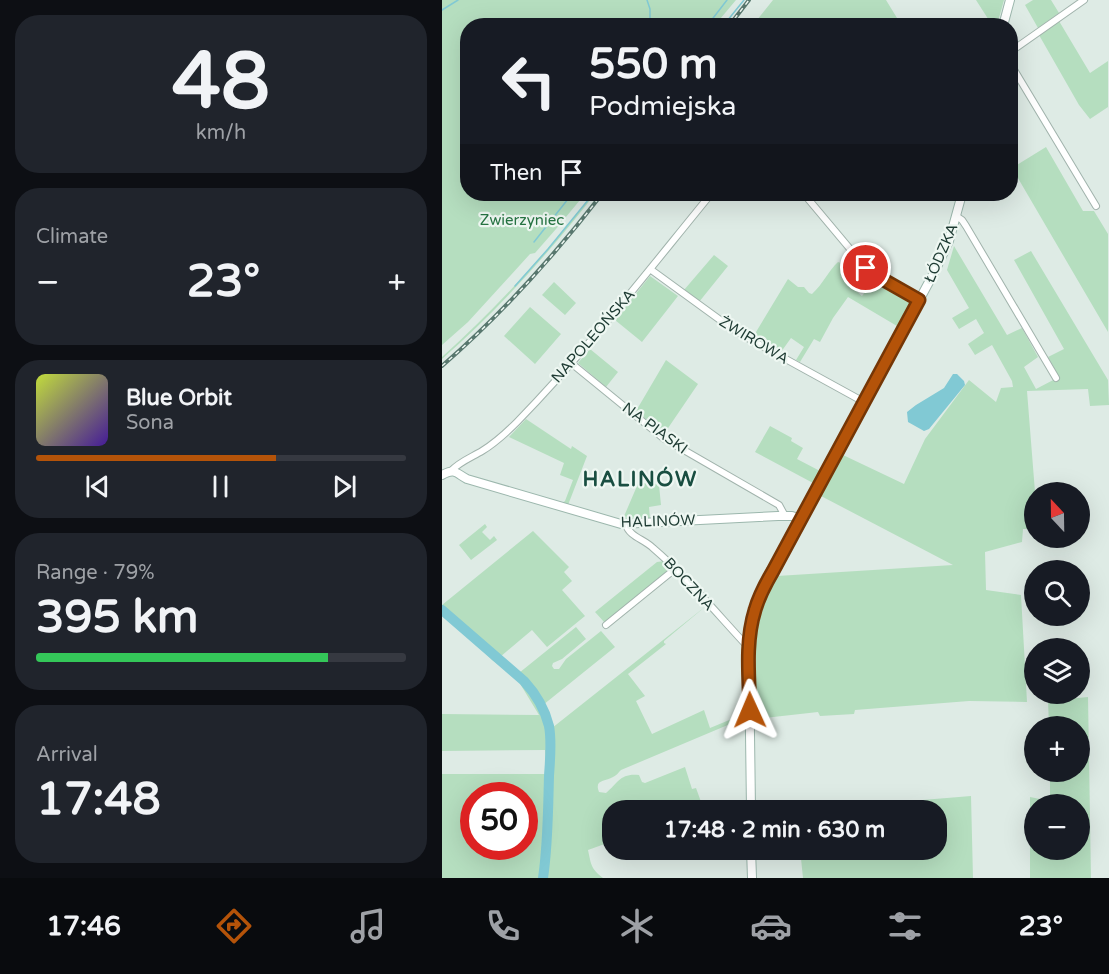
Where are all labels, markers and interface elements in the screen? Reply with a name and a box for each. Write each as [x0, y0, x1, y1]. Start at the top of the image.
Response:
text: 48 [172, 35, 270, 129]
text: 550 m [589, 39, 718, 90]
icon: left [490, 42, 568, 120]
text: Podmiejska [589, 90, 736, 123]
text: km/h [196, 121, 246, 145]
icon: arrive [555, 156, 588, 189]
text: Then [490, 160, 543, 186]
park label: Zwierzyniec [480, 211, 564, 229]
street label: ŁÓDZKA [920, 221, 962, 285]
text: Climate [36, 225, 108, 249]
pin [840, 242, 891, 293]
icon: arrive [849, 251, 882, 284]
text: 23° [187, 255, 260, 309]
text: − [36, 263, 60, 302]
text: + [387, 263, 406, 302]
street label: NAPOLEOŃSKA [547, 286, 639, 386]
street label: ŻWIROWA [716, 312, 792, 368]
text: Blue Orbit [126, 385, 232, 411]
street label: NA PIASKI [619, 398, 691, 458]
text: Sona [126, 411, 174, 435]
district label: HALINÓW [582, 466, 698, 492]
icon: previous [81, 470, 114, 503]
icon: pause [204, 470, 237, 503]
icon: next [328, 470, 361, 503]
north arrow [1024, 482, 1090, 548]
map controls [1024, 482, 1090, 860]
street label: HALINÓW [620, 511, 696, 531]
street label: BOCZNA [660, 554, 718, 614]
button: search [1024, 560, 1090, 626]
text: Range · 79% [36, 561, 155, 585]
text: 395 km [36, 591, 198, 645]
button: layers [1024, 638, 1090, 704]
position arrow [718, 678, 782, 742]
button: + [1024, 716, 1090, 782]
text: Arrival [36, 743, 98, 767]
text: 17:48 [36, 773, 161, 827]
speed limit sign: 50 [460, 782, 538, 860]
button: − [1024, 794, 1090, 860]
text: 17:48 · 2 min · 630 m [664, 817, 885, 843]
icon: directions [213, 905, 255, 947]
icon: music [347, 905, 389, 947]
icon: phone [482, 905, 524, 947]
icon: climate [616, 905, 658, 947]
icon: car [750, 905, 792, 947]
icon: filters [884, 905, 926, 947]
text: 17:46 [46, 910, 121, 943]
text: 23° [1019, 910, 1063, 943]

